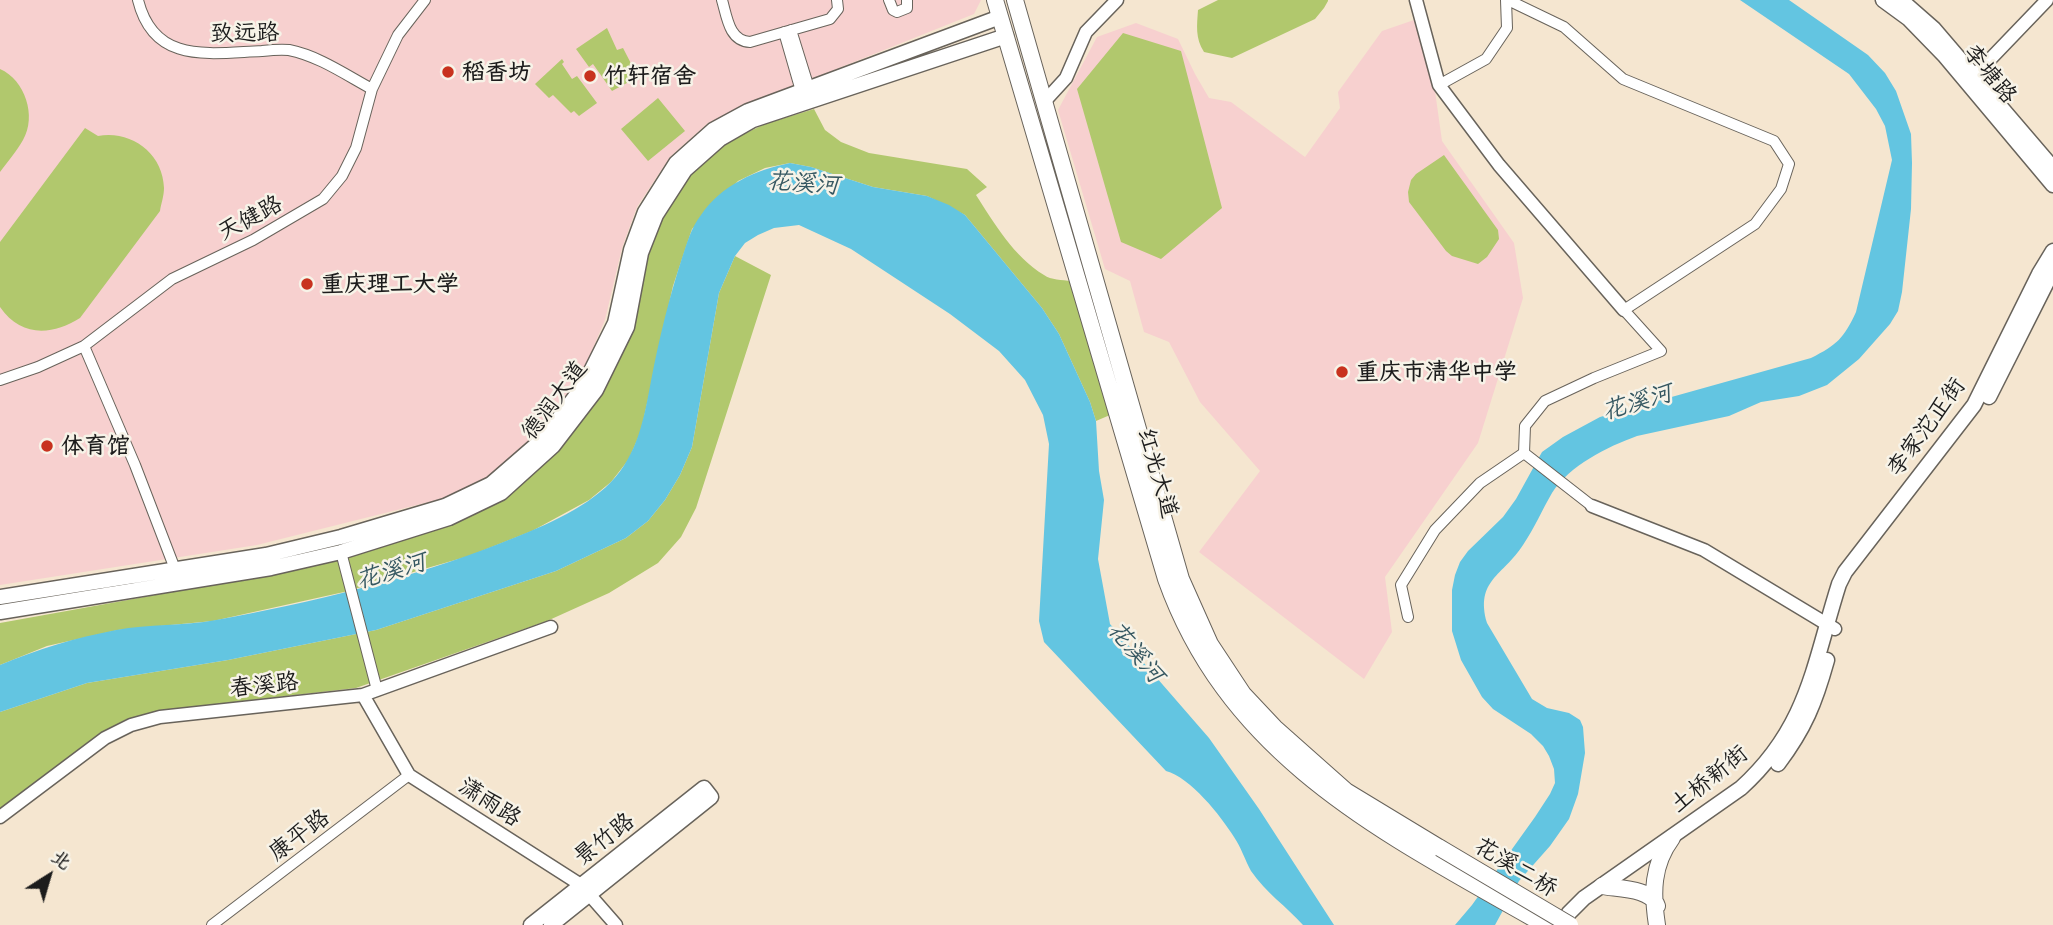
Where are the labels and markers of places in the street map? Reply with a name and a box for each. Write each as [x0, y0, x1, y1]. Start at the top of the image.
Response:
place label: 稻香坊 [462, 58, 531, 86]
place label: 竹轩宿舍 [604, 62, 696, 90]
marker: 稻香坊 [440, 64, 456, 80]
marker: 竹轩宿舍 [582, 68, 598, 84]
place label: 重庆理工大学 [321, 270, 459, 298]
marker: 重庆理工大学 [299, 276, 315, 292]
place label: 重庆市清华中学 [1356, 358, 1517, 386]
marker: 重庆市清华中学 [1334, 364, 1350, 380]
place label: 体育馆 [61, 432, 130, 460]
marker: 体育馆 [39, 438, 55, 454]

